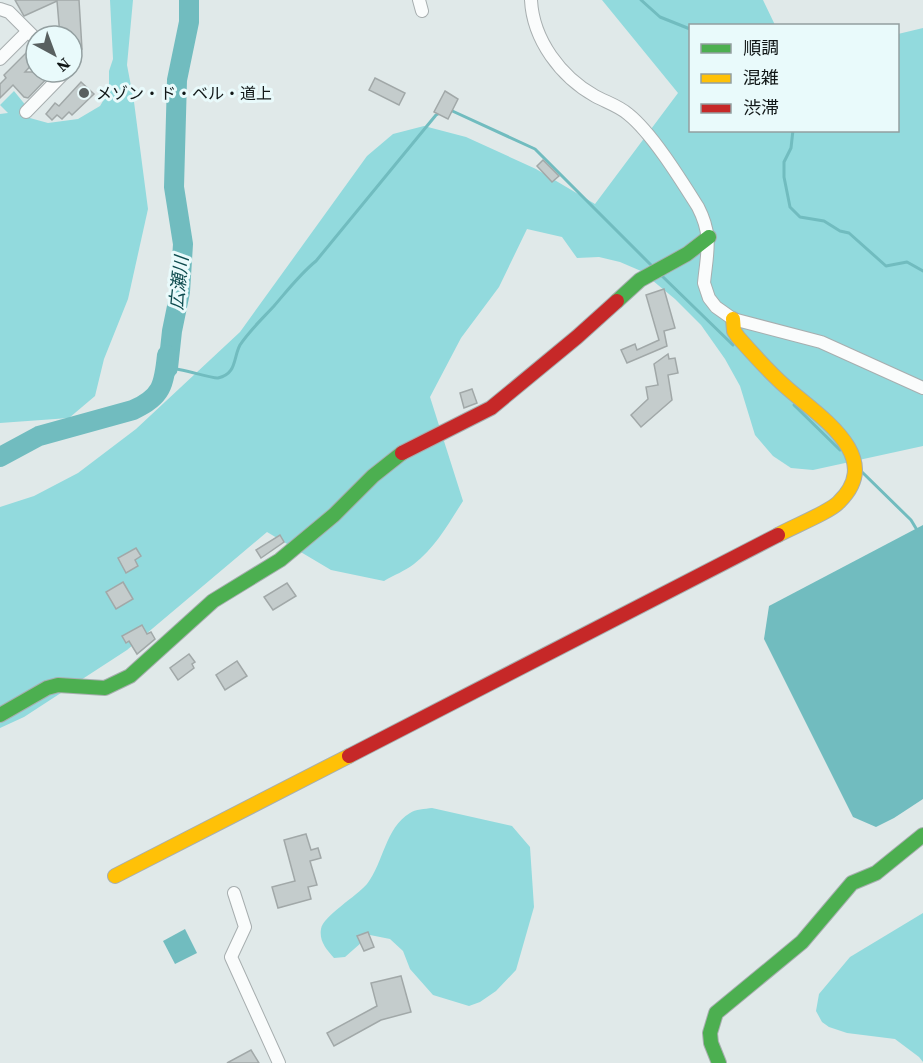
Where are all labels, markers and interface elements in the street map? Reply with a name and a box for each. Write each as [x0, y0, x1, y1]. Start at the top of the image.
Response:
north arrow [24, 24, 84, 84]
legend [689, 24, 899, 132]
text: 順調 [743, 35, 779, 60]
text: N [52, 53, 75, 78]
text: 混雑 [743, 65, 779, 90]
place label: メゾン・ド・ベル・道上 [96, 82, 272, 104]
marker: メゾン・ド・ベル・道上 [77, 86, 91, 100]
text: 渋滞 [743, 95, 779, 120]
water label: 広瀬川 [163, 253, 194, 311]

